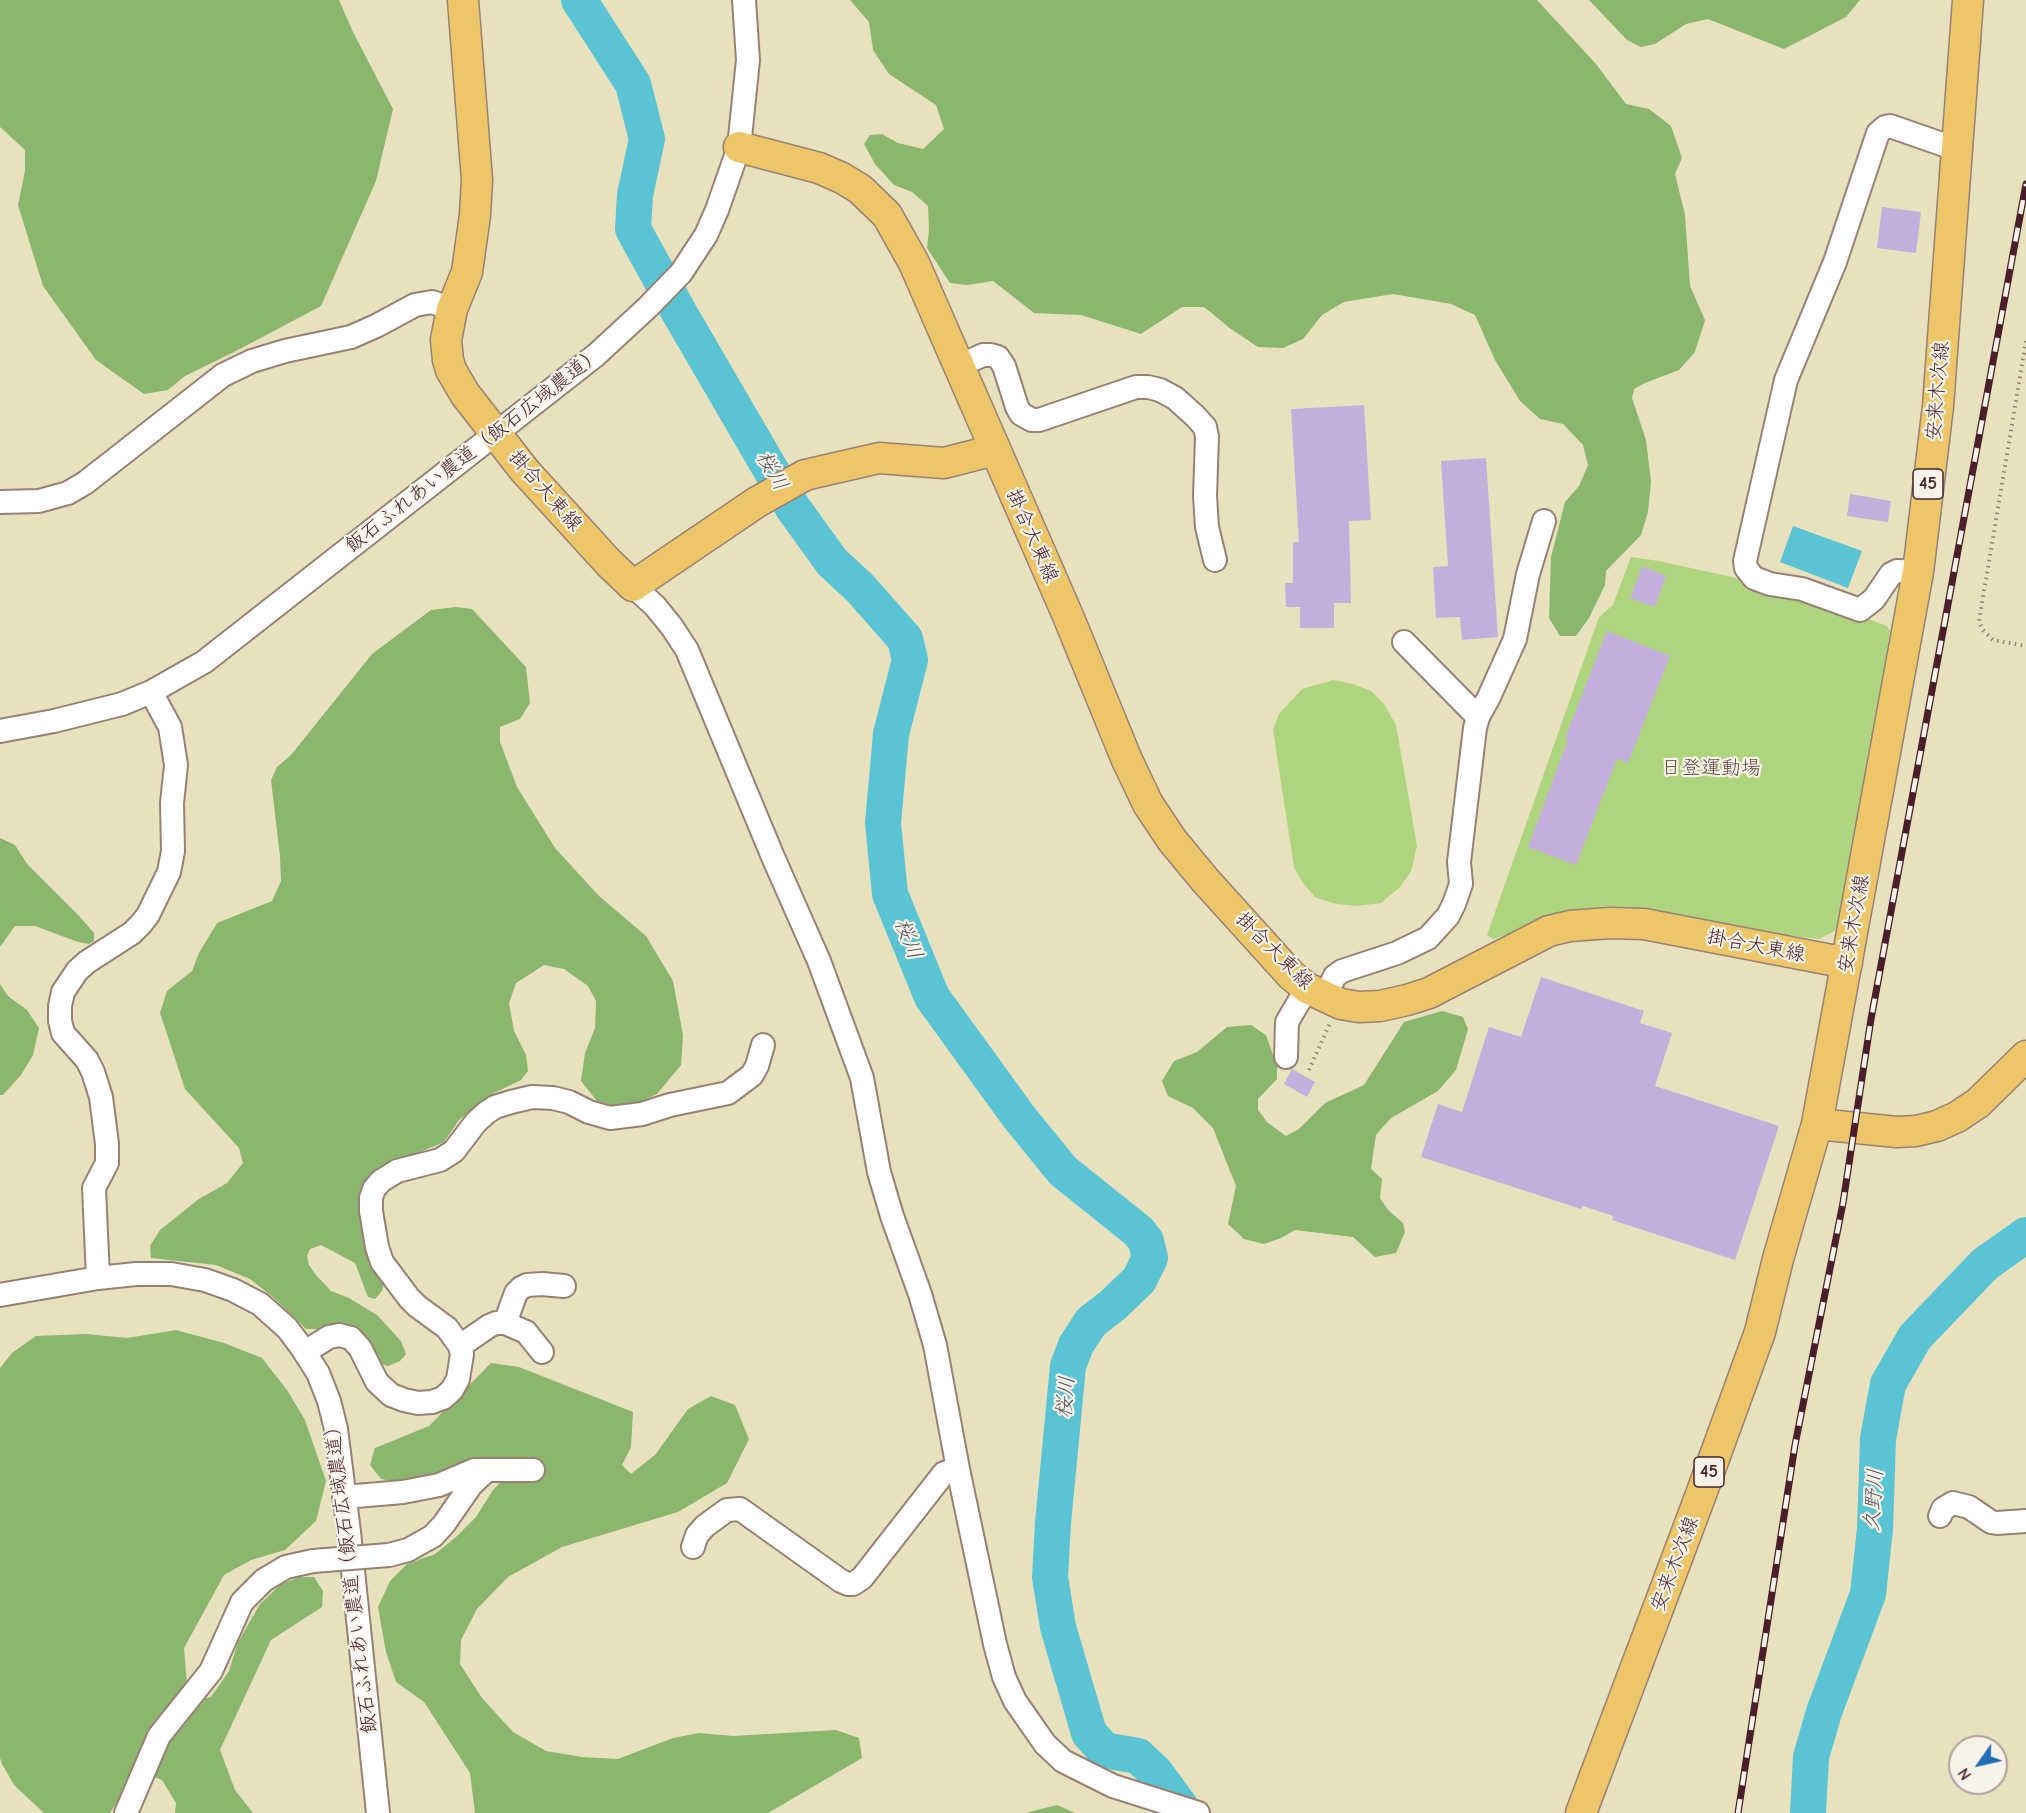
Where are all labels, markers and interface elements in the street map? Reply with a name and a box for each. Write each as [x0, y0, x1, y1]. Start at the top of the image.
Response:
street label: 安来木次線 [1922, 340, 1954, 442]
street label: 飯石ふれあい農道（飯石広域農道） [341, 342, 607, 558]
street label: 掛合大東線 [503, 445, 587, 537]
water label: 桜川 [751, 447, 793, 495]
road number: 45 [1913, 469, 1943, 499]
street label: 掛合大東線 [1001, 485, 1063, 587]
park label: 日登運動場 [1661, 756, 1761, 780]
street label: 安来木次線 [1833, 873, 1875, 975]
street label: 掛合大東線 [1230, 907, 1318, 995]
water label: 桜川 [888, 915, 928, 963]
street label: 掛合大東線 [1705, 925, 1807, 967]
water label: 桜川 [1052, 1375, 1080, 1419]
street label: 飯石ふれあい農道（飯石広域農道） [320, 1415, 382, 1735]
road number: 45 [1694, 1457, 1724, 1487]
water label: 久野川 [1859, 1468, 1889, 1532]
street label: 安来木次線 [1646, 1513, 1704, 1615]
north arrow [1948, 1735, 2008, 1795]
text: N [1954, 1765, 1975, 1783]

